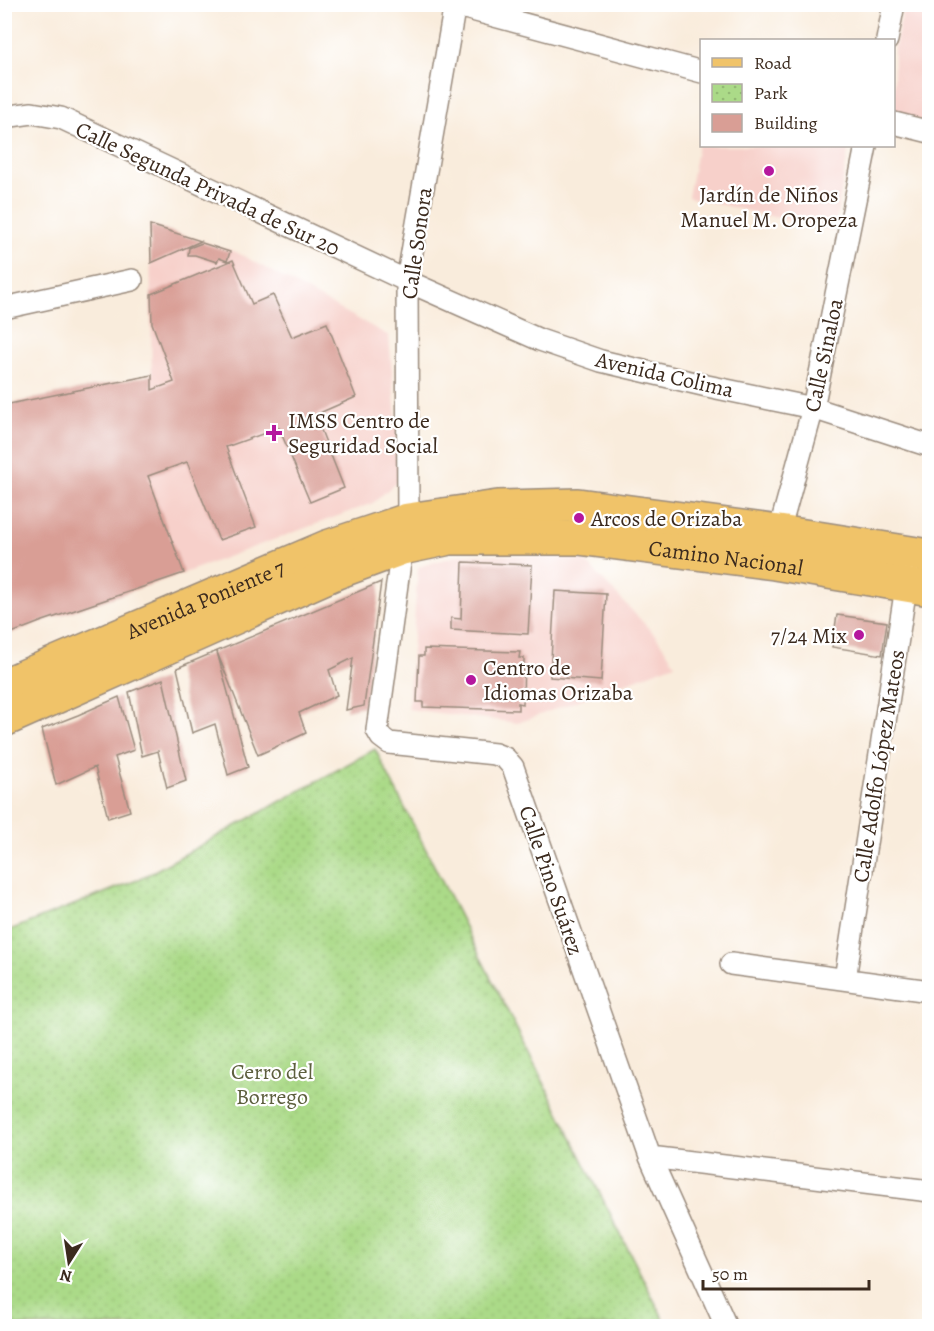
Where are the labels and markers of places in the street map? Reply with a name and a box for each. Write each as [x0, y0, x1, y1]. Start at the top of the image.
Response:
marker: Jardín de Niños Manuel M. Oropeza [762, 164, 776, 178]
place label: Jardín de Niños Manuel M. Oropeza [680, 180, 859, 235]
place label: IMSS Centro de Seguridad Social [288, 406, 438, 461]
marker: IMSS Centro de Seguridad Social [265, 424, 283, 442]
place label: Arcos de Orizaba [590, 504, 743, 534]
marker: Arcos de Orizaba [572, 511, 586, 525]
place label: 7/24 Mix [771, 621, 848, 651]
marker: 7/24 Mix [852, 628, 866, 642]
place label: Centro de Idiomas Orizaba [483, 653, 634, 708]
marker: Centro de Idiomas Orizaba [464, 673, 478, 687]

